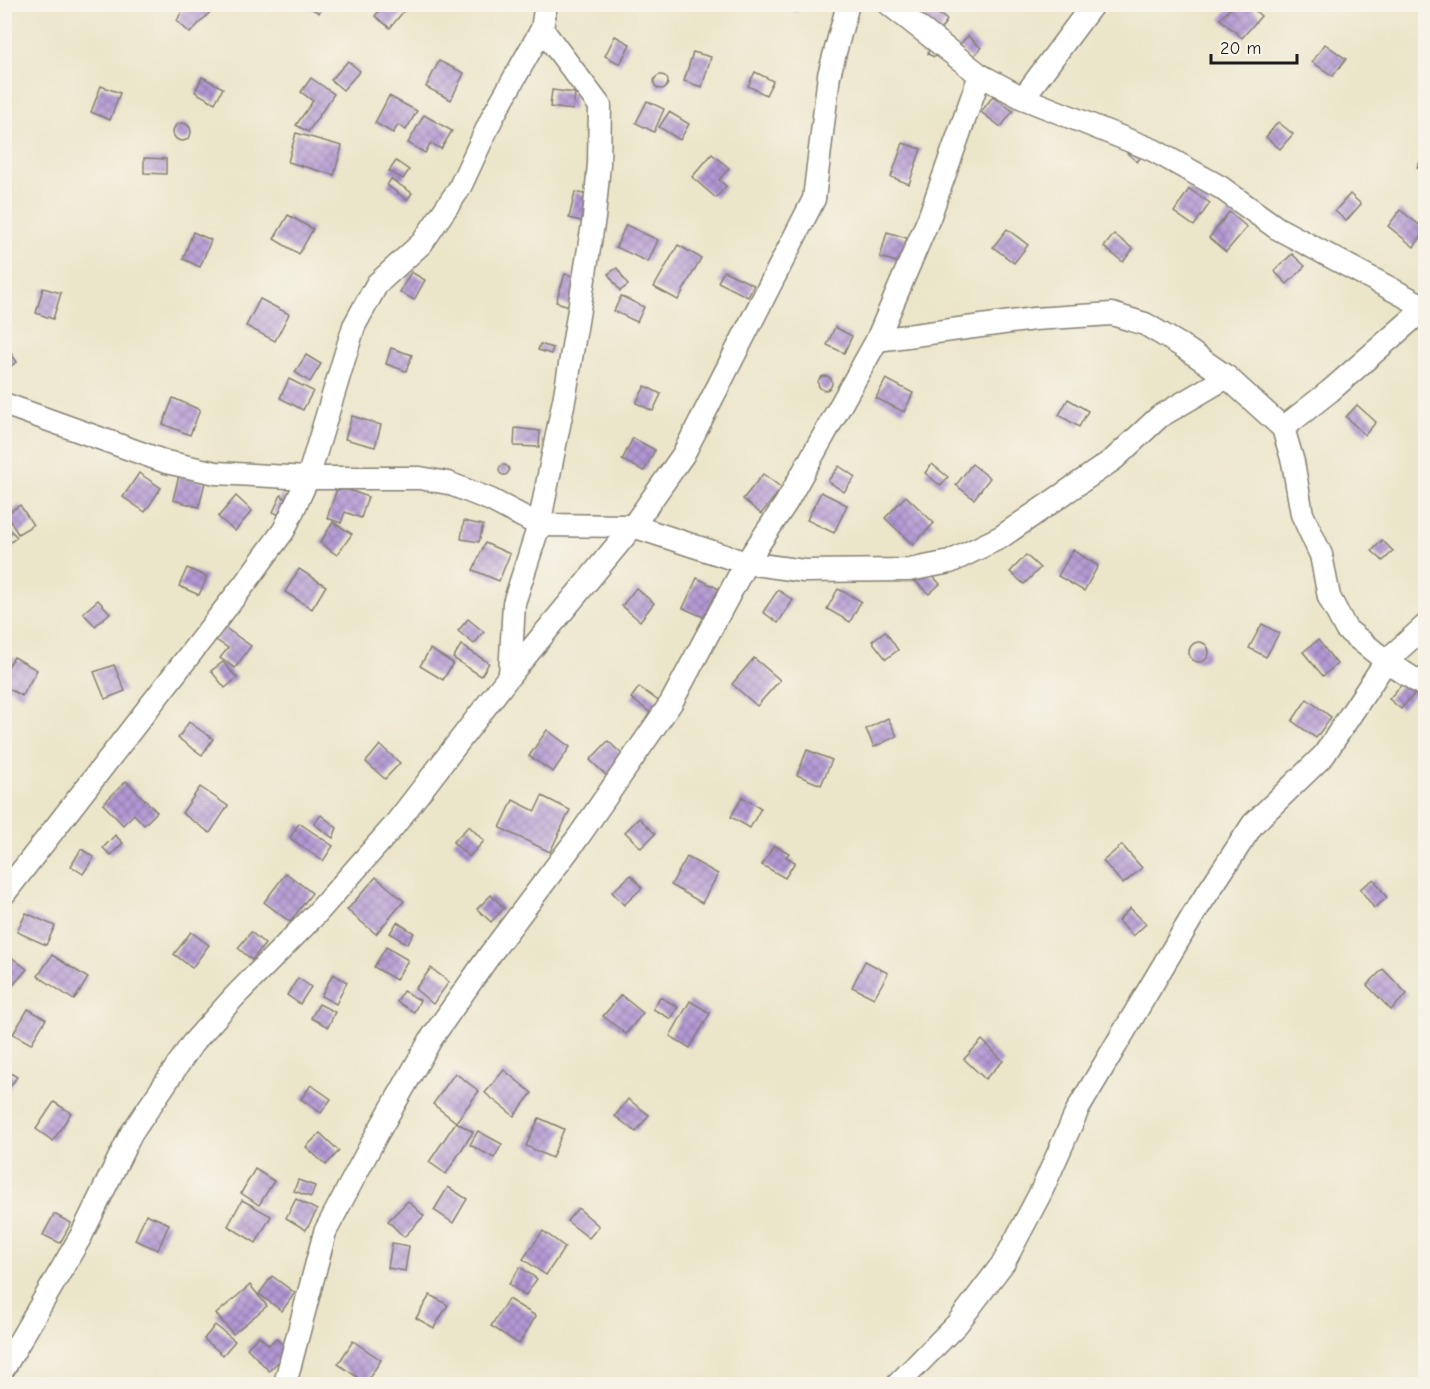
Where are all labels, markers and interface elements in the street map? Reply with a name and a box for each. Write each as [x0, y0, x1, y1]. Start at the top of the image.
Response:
scale bar [1211, 27, 1296, 65]
text: 20 m [1220, 38, 1261, 59]

